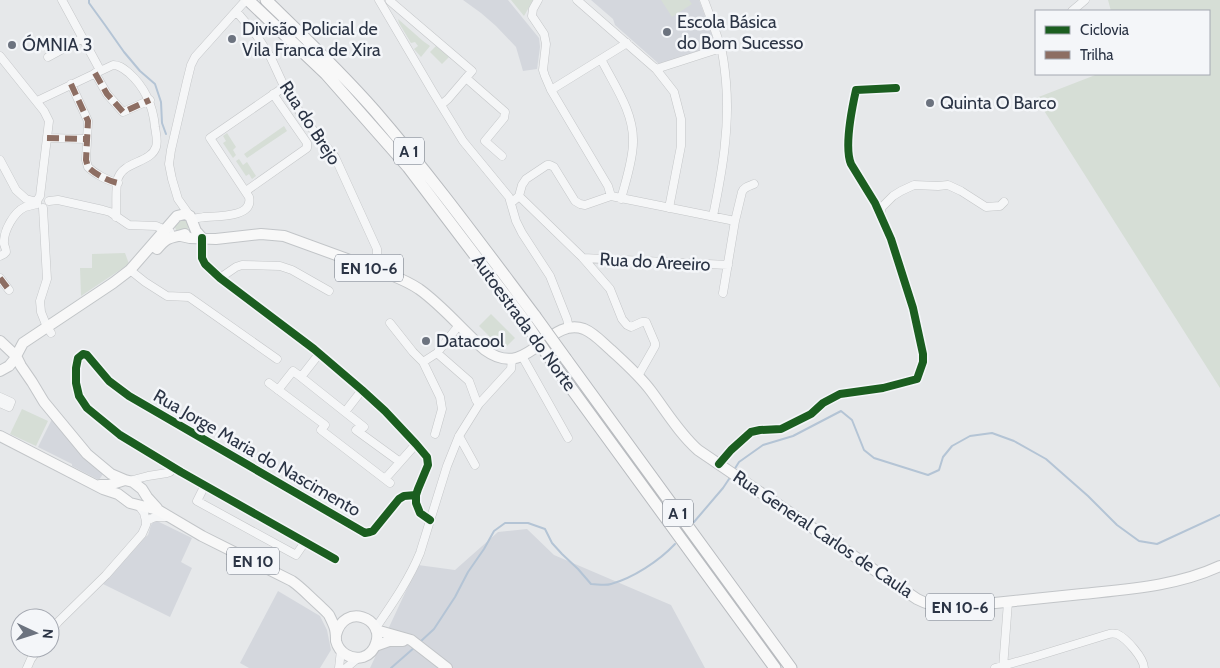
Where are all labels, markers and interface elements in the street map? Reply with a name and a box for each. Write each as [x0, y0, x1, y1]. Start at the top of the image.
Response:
legend [1035, 10, 1210, 75]
place label: Escola Básica do Bom Sucesso [677, 11, 803, 54]
place label: Divisão Policial de Vila Franca de Xira [242, 18, 381, 61]
text: Ciclovia [1080, 21, 1130, 39]
marker: Escola Básica do Bom Sucesso [661, 26, 673, 38]
marker: Divisão Policial de Vila Franca de Xira [226, 33, 238, 45]
place label: ÓMNIA 3 [22, 34, 92, 56]
marker: ÓMNIA 3 [6, 39, 18, 51]
text: Trilha [1080, 46, 1114, 64]
street label: Rua do Brejo [275, 77, 345, 169]
place label: Quinta O Barco [940, 92, 1056, 114]
marker: Quinta O Barco [924, 97, 936, 109]
road number: A 1 [394, 138, 424, 164]
street label: Rua do Areeiro [599, 248, 711, 276]
street label: Autoestrada do Norte [467, 251, 581, 395]
road number: EN 10-6 [335, 254, 403, 282]
place label: Datacool [436, 330, 505, 352]
marker: Datacool [420, 335, 432, 347]
street label: Rua Jorge Maria do Nascimento [150, 385, 365, 521]
street label: Rua General Carlos de Caula [729, 466, 917, 603]
road number: A 1 [663, 499, 693, 526]
road number: EN 10 [227, 548, 279, 574]
road number: EN 10-6 [926, 594, 994, 620]
north arrow [10, 608, 60, 658]
text: N [39, 628, 57, 639]

